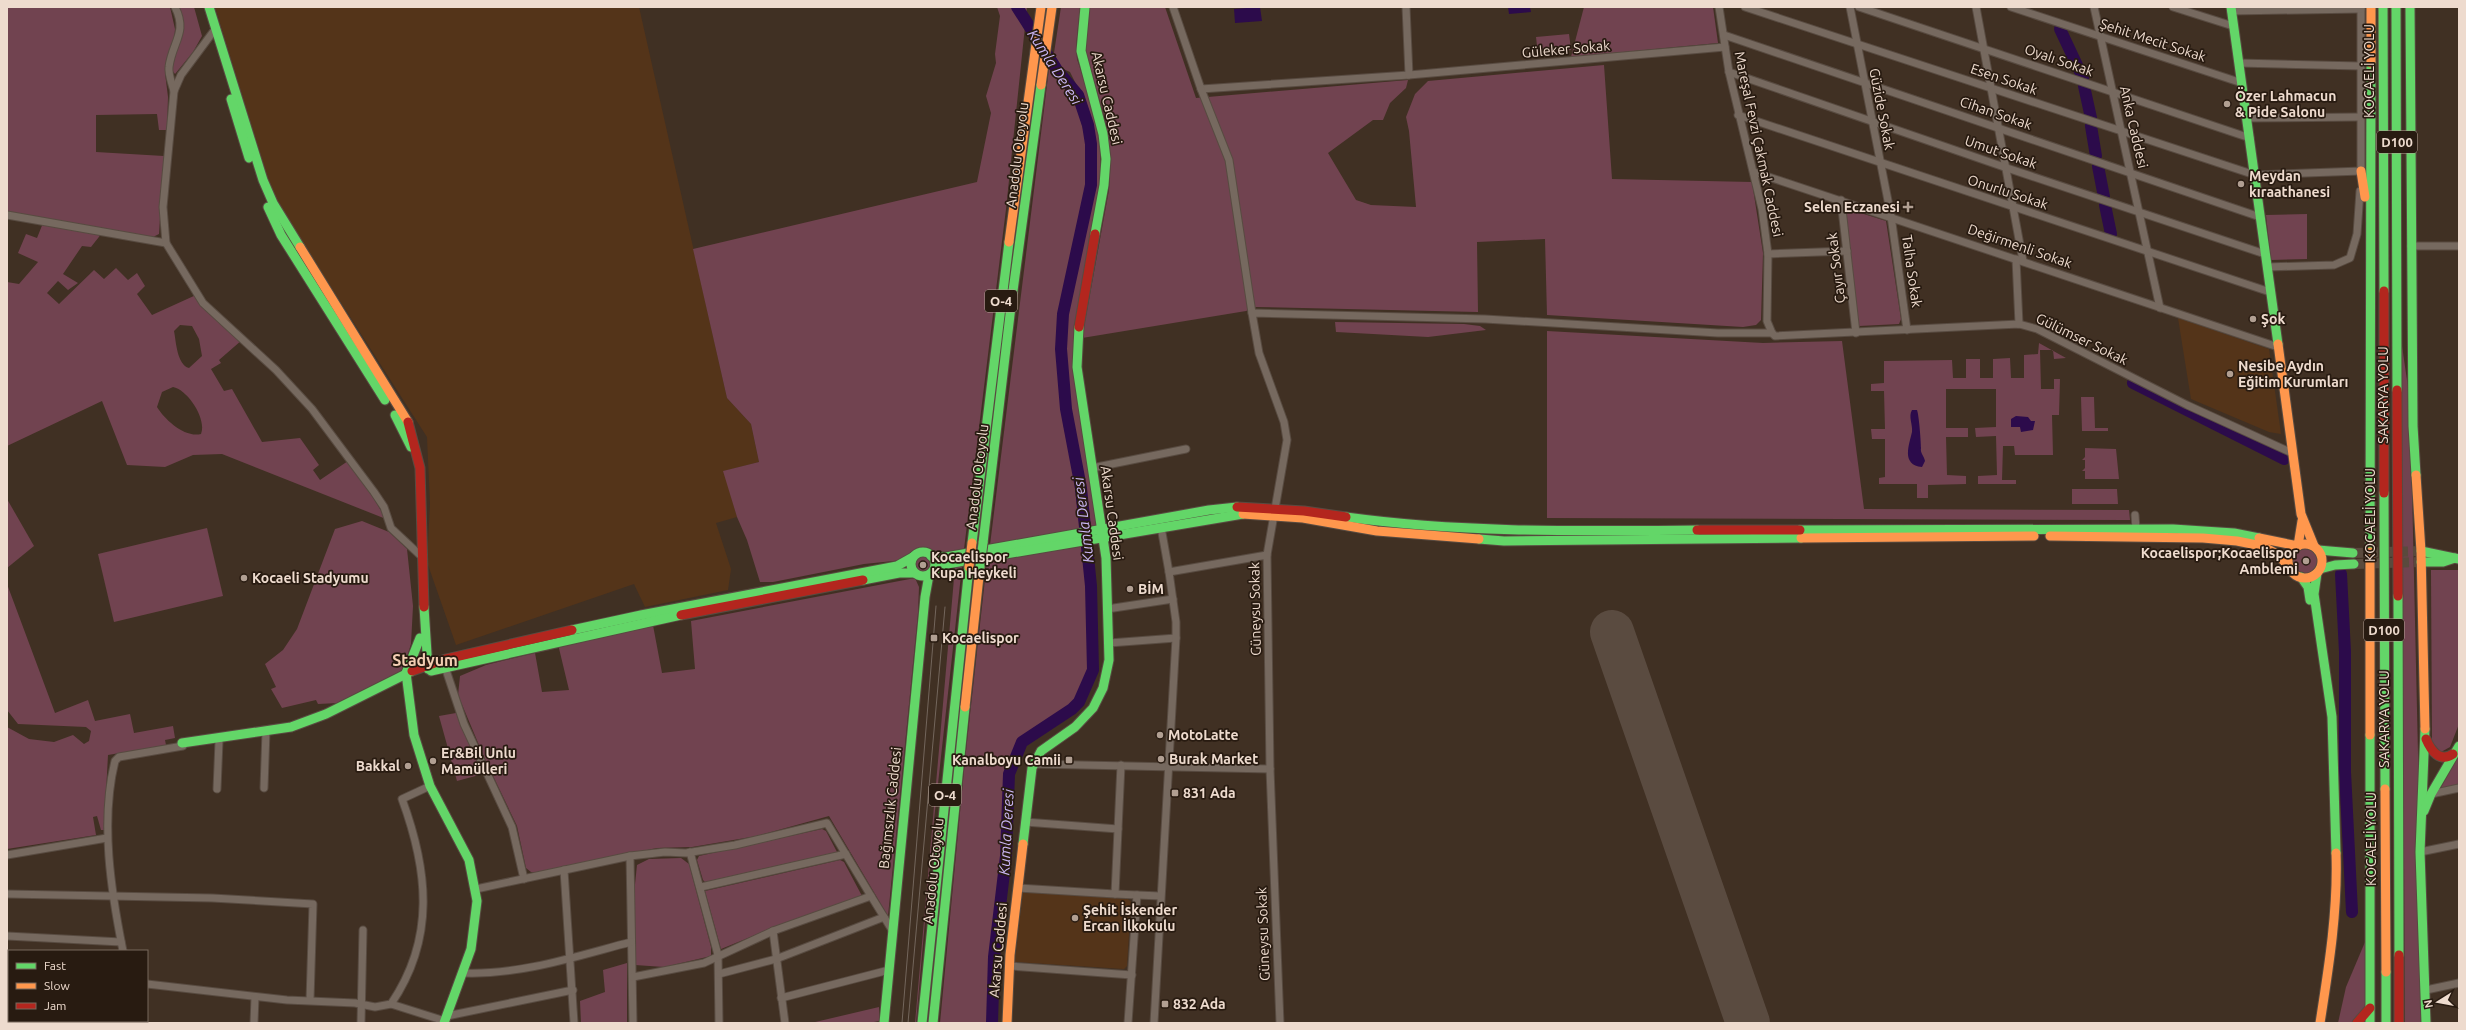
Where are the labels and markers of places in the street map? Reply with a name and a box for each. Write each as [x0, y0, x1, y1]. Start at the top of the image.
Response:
place label: Özer Lahmacun & Pide Salonu [2235, 87, 2336, 120]
marker: Özer Lahmacun & Pide Salonu [2222, 99, 2232, 109]
place label: Meydan kıraathanesi [2249, 168, 2330, 200]
marker: Meydan kıraathanesi [2236, 179, 2246, 189]
place label: Selen Eczanesi [1804, 199, 1900, 215]
marker: Selen Eczanesi [1903, 202, 1913, 212]
place label: Şok [2261, 311, 2285, 328]
marker: Şok [2248, 314, 2258, 324]
place label: Nesibe Aydın Eğitim Kurumları [2238, 358, 2348, 390]
marker: Nesibe Aydın Eğitim Kurumları [2225, 369, 2235, 379]
place label: Kocaelispor;Kocaelispor Amblemi [2141, 545, 2298, 577]
place label: Kocaelispor Kupa Heykeli [931, 549, 1017, 581]
marker: Kocaelispor;Kocaelispor Amblemi [2301, 556, 2311, 566]
marker: Kocaelispor Kupa Heykeli [918, 560, 928, 570]
place label: Kocaeli Stadyumu [252, 570, 369, 586]
marker: Kocaeli Stadyumu [239, 573, 249, 583]
place label: BİM [1138, 580, 1164, 597]
marker: BİM [1125, 584, 1135, 594]
place label: Kocaelispor [942, 630, 1019, 646]
marker: Kocaelispor [929, 633, 939, 643]
place label: MotoLatte [1168, 727, 1238, 743]
marker: MotoLatte [1155, 730, 1165, 740]
place label: Er&Bil Unlu Mamülleri [441, 745, 516, 777]
place label: Burak Market [1169, 751, 1258, 767]
place label: Kanalboyu Camii [952, 752, 1061, 768]
marker: Burak Market [1156, 754, 1166, 764]
marker: Kanalboyu Camii [1064, 755, 1074, 765]
marker: Er&Bil Unlu Mamülleri [428, 756, 438, 766]
place label: Bakkal [356, 758, 400, 774]
marker: Bakkal [403, 761, 413, 771]
place label: 831 Ada [1183, 785, 1236, 801]
marker: 831 Ada [1170, 788, 1180, 798]
place label: Şehit İskender Ercan İlkokulu [1083, 901, 1177, 934]
marker: Şehit İskender Ercan İlkokulu [1070, 913, 1080, 923]
place label: 832 Ada [1173, 996, 1226, 1012]
marker: 832 Ada [1160, 999, 1170, 1009]

